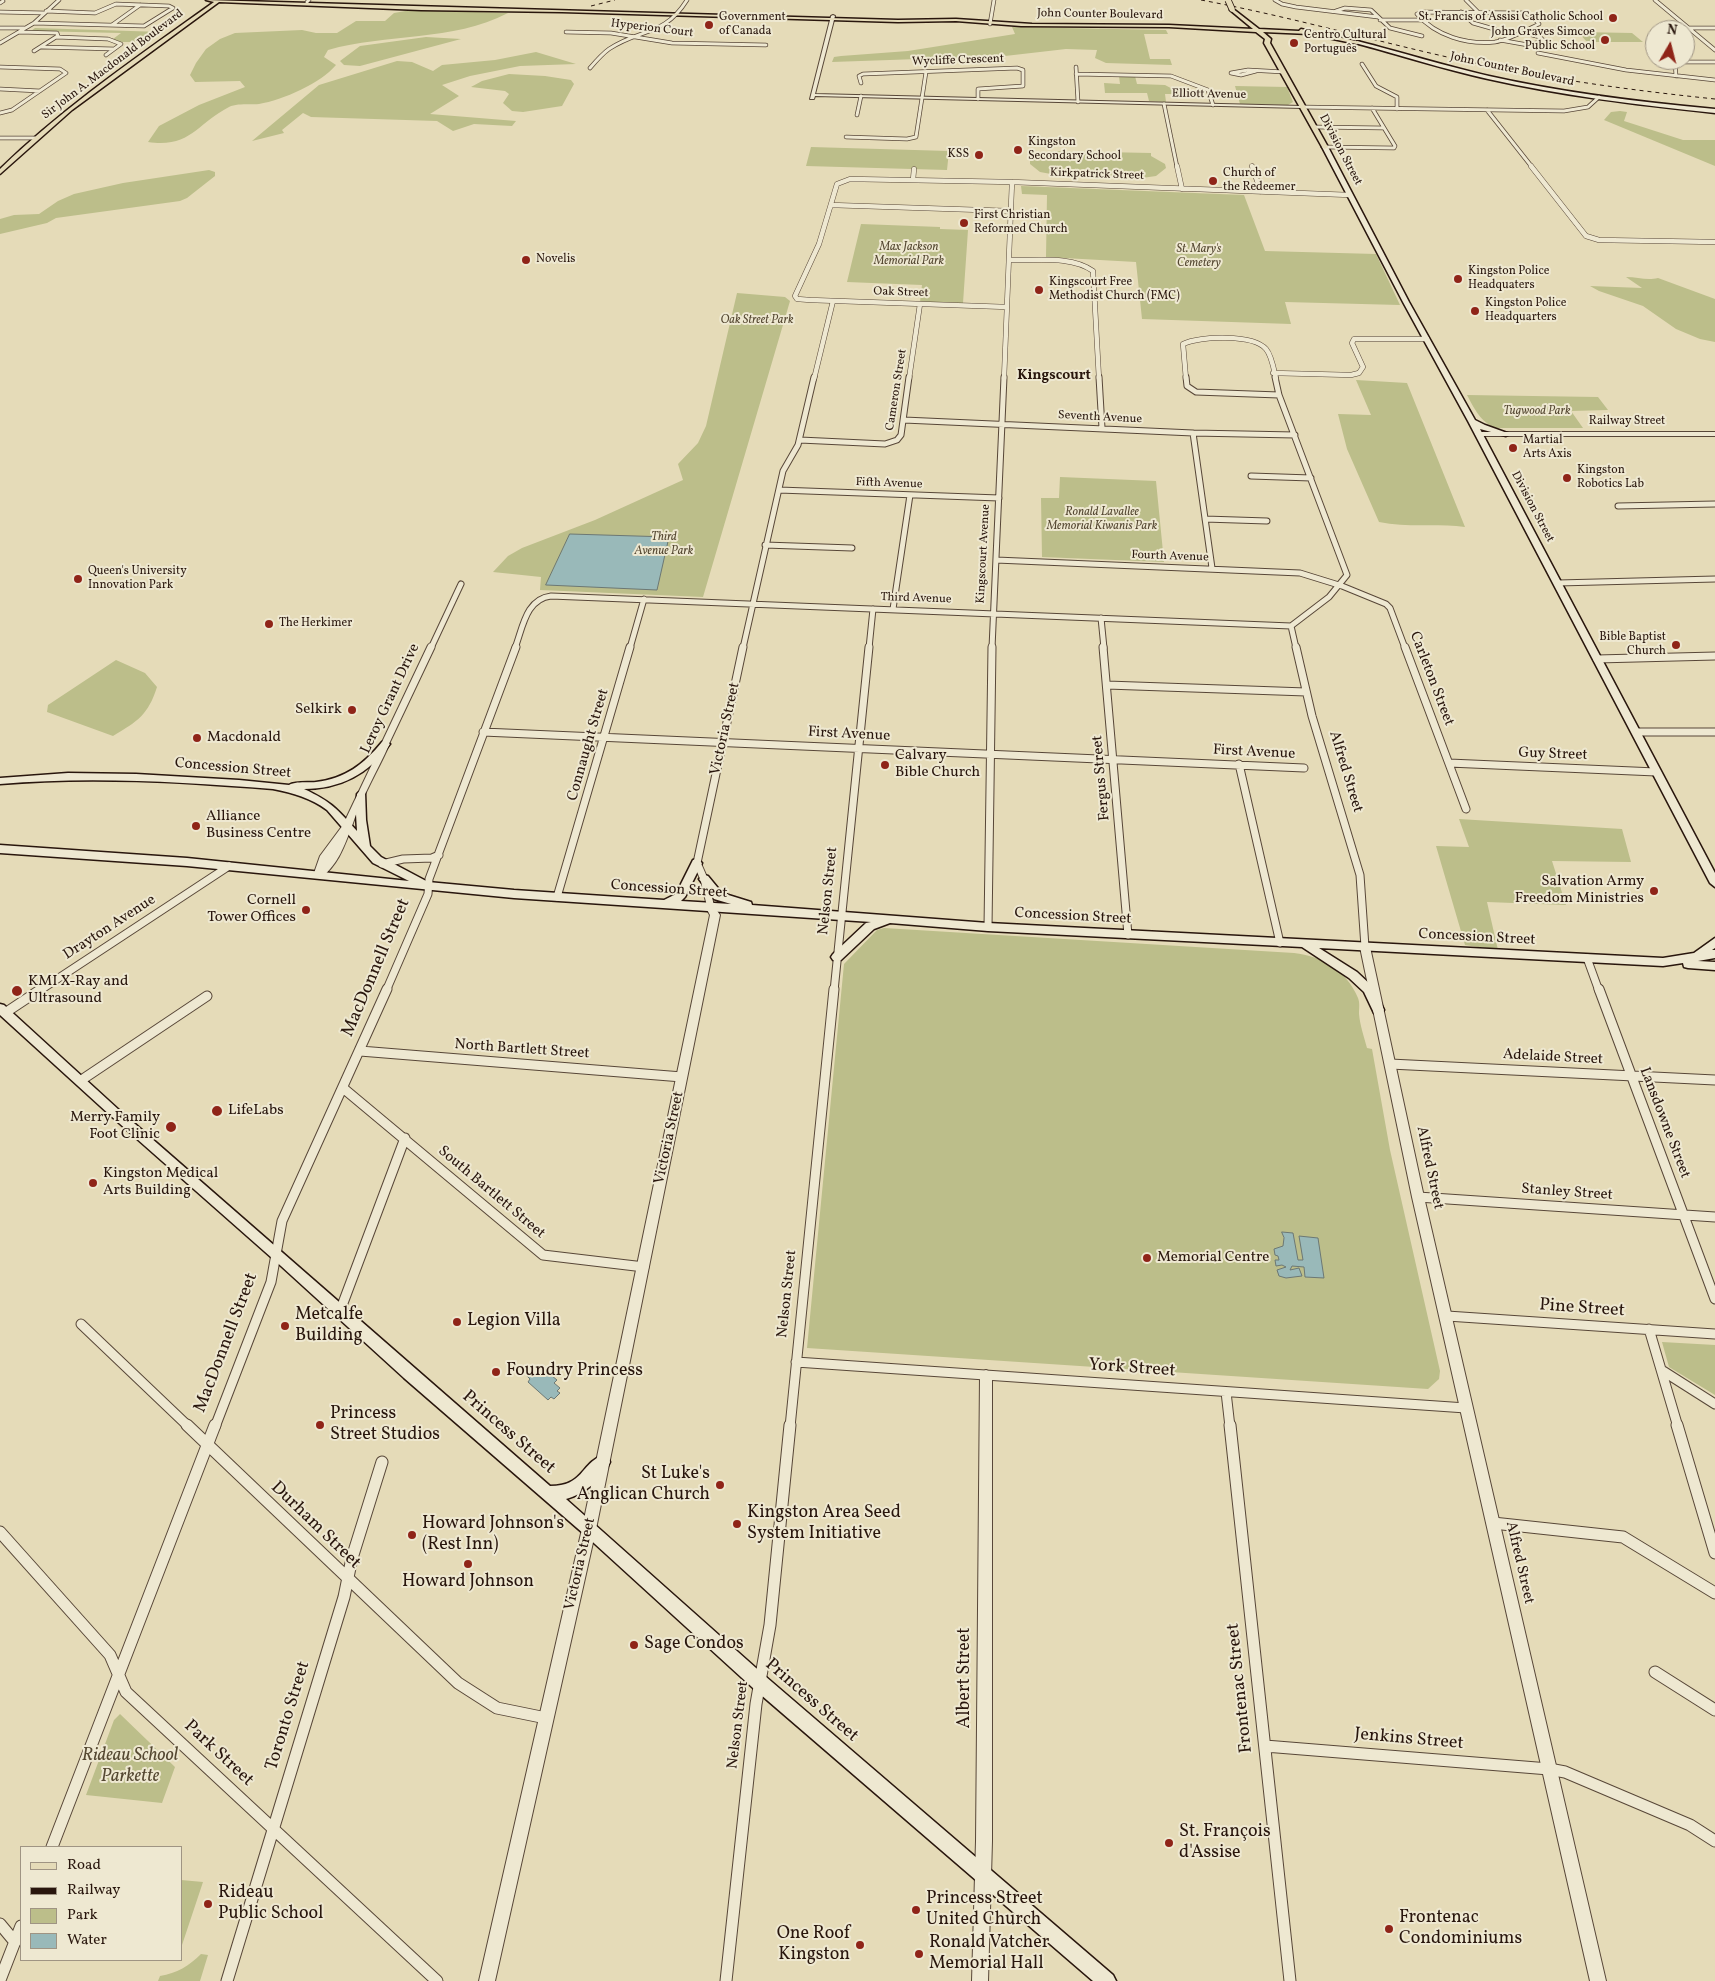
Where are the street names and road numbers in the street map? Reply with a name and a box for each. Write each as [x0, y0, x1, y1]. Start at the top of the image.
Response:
street label: Sir John A. Macdonald Boulevard [39, 7, 187, 123]
street label: John Counter Boulevard [1037, 7, 1163, 23]
street label: Hyperion Court [610, 17, 694, 41]
street label: John Counter Boulevard [1449, 50, 1575, 90]
street label: Wycliffe Crescent [912, 52, 1004, 70]
street label: Elliott Avenue [1172, 87, 1246, 103]
street label: Division Street [1315, 112, 1365, 188]
street label: Kirkpatrick Street [1050, 166, 1144, 184]
street label: Oak Street [873, 285, 929, 301]
street label: Cameron Street [883, 348, 911, 432]
street label: Seventh Avenue [1058, 409, 1142, 427]
street label: Railway Street [1589, 415, 1665, 429]
street label: Division Street [1507, 469, 1557, 545]
street label: Fifth Avenue [855, 476, 923, 492]
street label: Kingscourt Avenue [974, 504, 994, 604]
street label: Fourth Avenue [1131, 548, 1209, 566]
street label: Third Avenue [880, 591, 952, 607]
street label: Carleton Street [1405, 629, 1457, 729]
street label: Leroy Grant Drive [358, 641, 424, 757]
street label: Victoria Street [707, 681, 745, 777]
street label: Connaught Street [564, 687, 614, 803]
street label: First Avenue [807, 724, 891, 746]
street label: Alfred Street [1324, 729, 1366, 815]
street label: Fergus Street [1089, 734, 1115, 822]
street label: First Avenue [1212, 742, 1296, 764]
street label: Guy Street [1518, 745, 1588, 765]
street label: Concession Street [174, 755, 292, 783]
street label: Nelson Street [815, 846, 843, 936]
street label: Concession Street [610, 877, 728, 903]
street label: Drayton Avenue [60, 891, 160, 965]
street label: MacDonnell Street [338, 896, 416, 1040]
street label: Concession Street [1014, 905, 1132, 929]
street label: Concession Street [1418, 926, 1536, 950]
street label: North Bartlett Street [454, 1036, 590, 1064]
street label: Adelaide Street [1503, 1046, 1603, 1070]
street label: Lansdowne Street [1635, 1065, 1693, 1181]
street label: Victoria Street [651, 1090, 689, 1186]
street label: Alfred Street [1411, 1125, 1447, 1211]
street label: South Bartlett Street [434, 1143, 548, 1243]
street label: Stanley Street [1521, 1181, 1613, 1205]
street label: Nelson Street [774, 1249, 802, 1339]
street label: MacDonnell Street [190, 1270, 264, 1416]
street label: Pine Street [1538, 1295, 1626, 1323]
street label: York Street [1088, 1355, 1176, 1383]
street label: Princess Street [457, 1386, 559, 1480]
street label: Durham Street [265, 1478, 365, 1574]
street label: Victoria Street [562, 1516, 600, 1612]
street label: Alfred Street [1501, 1520, 1537, 1606]
street label: Frontenac Street [1223, 1622, 1259, 1754]
street label: Albert Street [955, 1627, 977, 1729]
street label: Princess Street [760, 1654, 862, 1748]
street label: Toronto Street [262, 1659, 316, 1773]
street label: Nelson Street [725, 1680, 753, 1770]
street label: Park Street [179, 1716, 257, 1792]
street label: Jenkins Street [1353, 1724, 1465, 1756]

